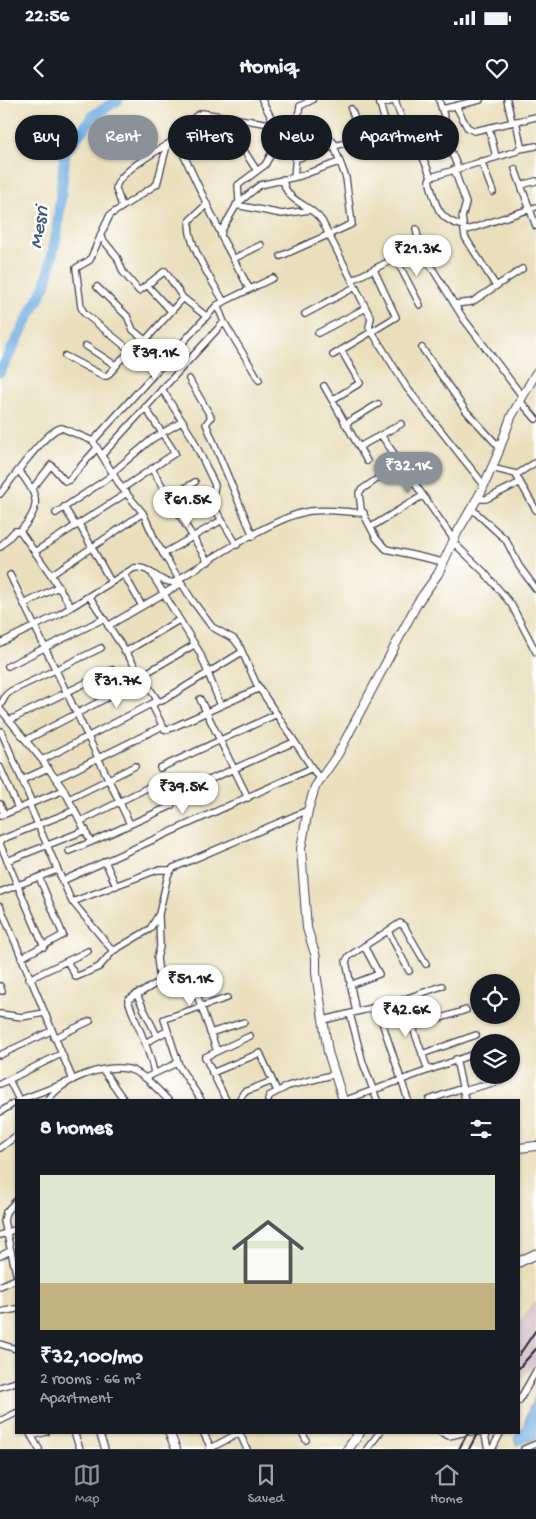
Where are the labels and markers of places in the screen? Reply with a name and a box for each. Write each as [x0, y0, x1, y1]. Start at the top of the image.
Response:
pin: ₹21.3K [376, 234, 458, 277]
pin: ₹39.1K [114, 338, 196, 381]
pin: ₹32.1K [367, 452, 449, 494]
pin: ₹61.5K [146, 486, 228, 528]
pin: ₹31.7K [76, 666, 158, 709]
pin: ₹39.5K [142, 772, 224, 815]
pin: ₹51.1K [149, 964, 231, 1007]
pin: ₹42.6K [365, 996, 447, 1038]

